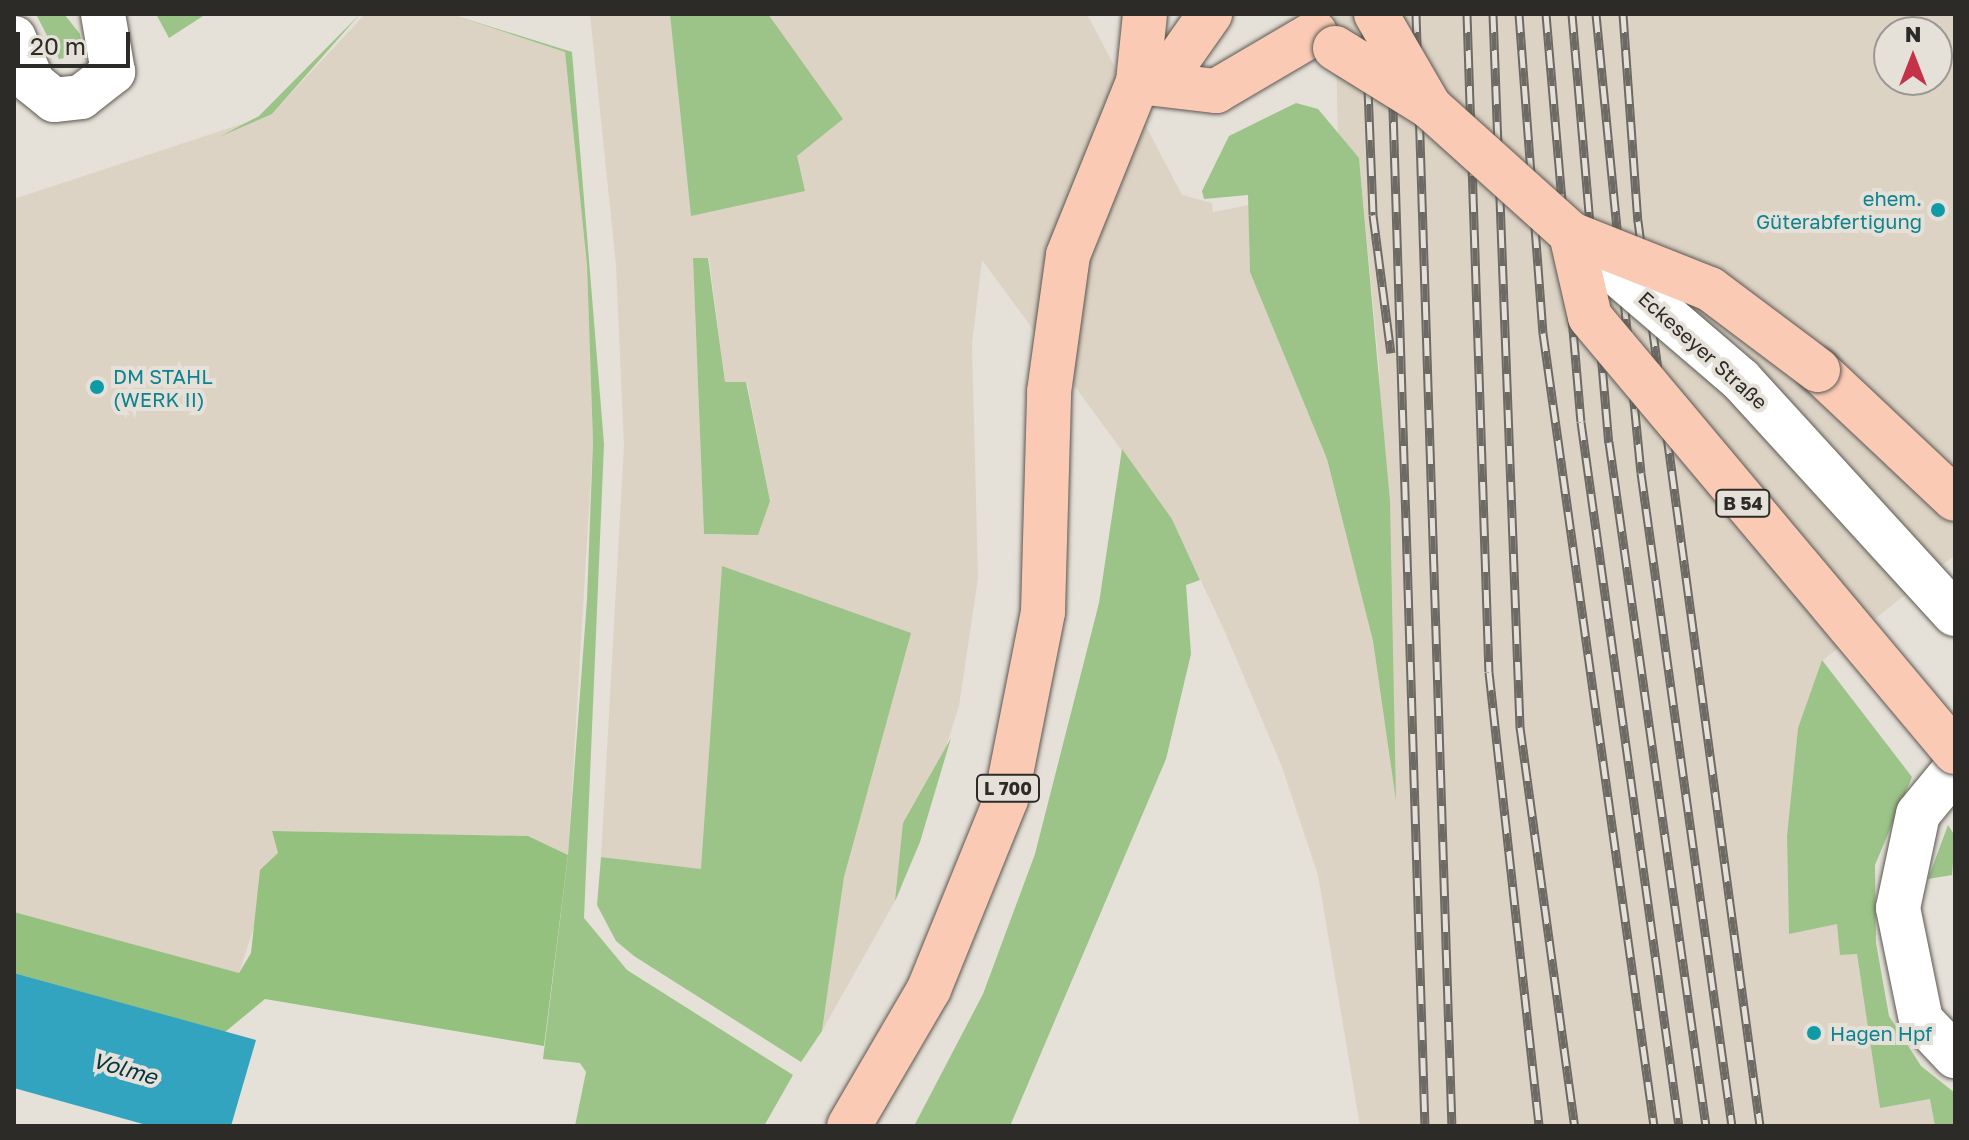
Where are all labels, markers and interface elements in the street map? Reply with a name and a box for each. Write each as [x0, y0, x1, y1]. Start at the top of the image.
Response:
scale bar [20, 16, 134, 66]
north arrow [1873, 16, 1953, 96]
text: N [1905, 20, 1921, 47]
text: 20 m [30, 31, 86, 60]
place label: ehem. Güterabfertigung [1756, 186, 1922, 233]
marker: ehem. Güterabfertigung [1929, 201, 1947, 219]
street label: Eckeseyer Straße [1634, 286, 1772, 414]
place label: DM STAHL (WERK II) [113, 364, 213, 411]
marker: DM STAHL (WERK II) [88, 378, 106, 396]
road number: B 54 [1715, 489, 1771, 517]
road number: L 700 [976, 774, 1040, 802]
place label: Hagen Hpf [1830, 1021, 1932, 1045]
marker: Hagen Hpf [1805, 1024, 1823, 1042]
water label: Volme [90, 1046, 160, 1090]

